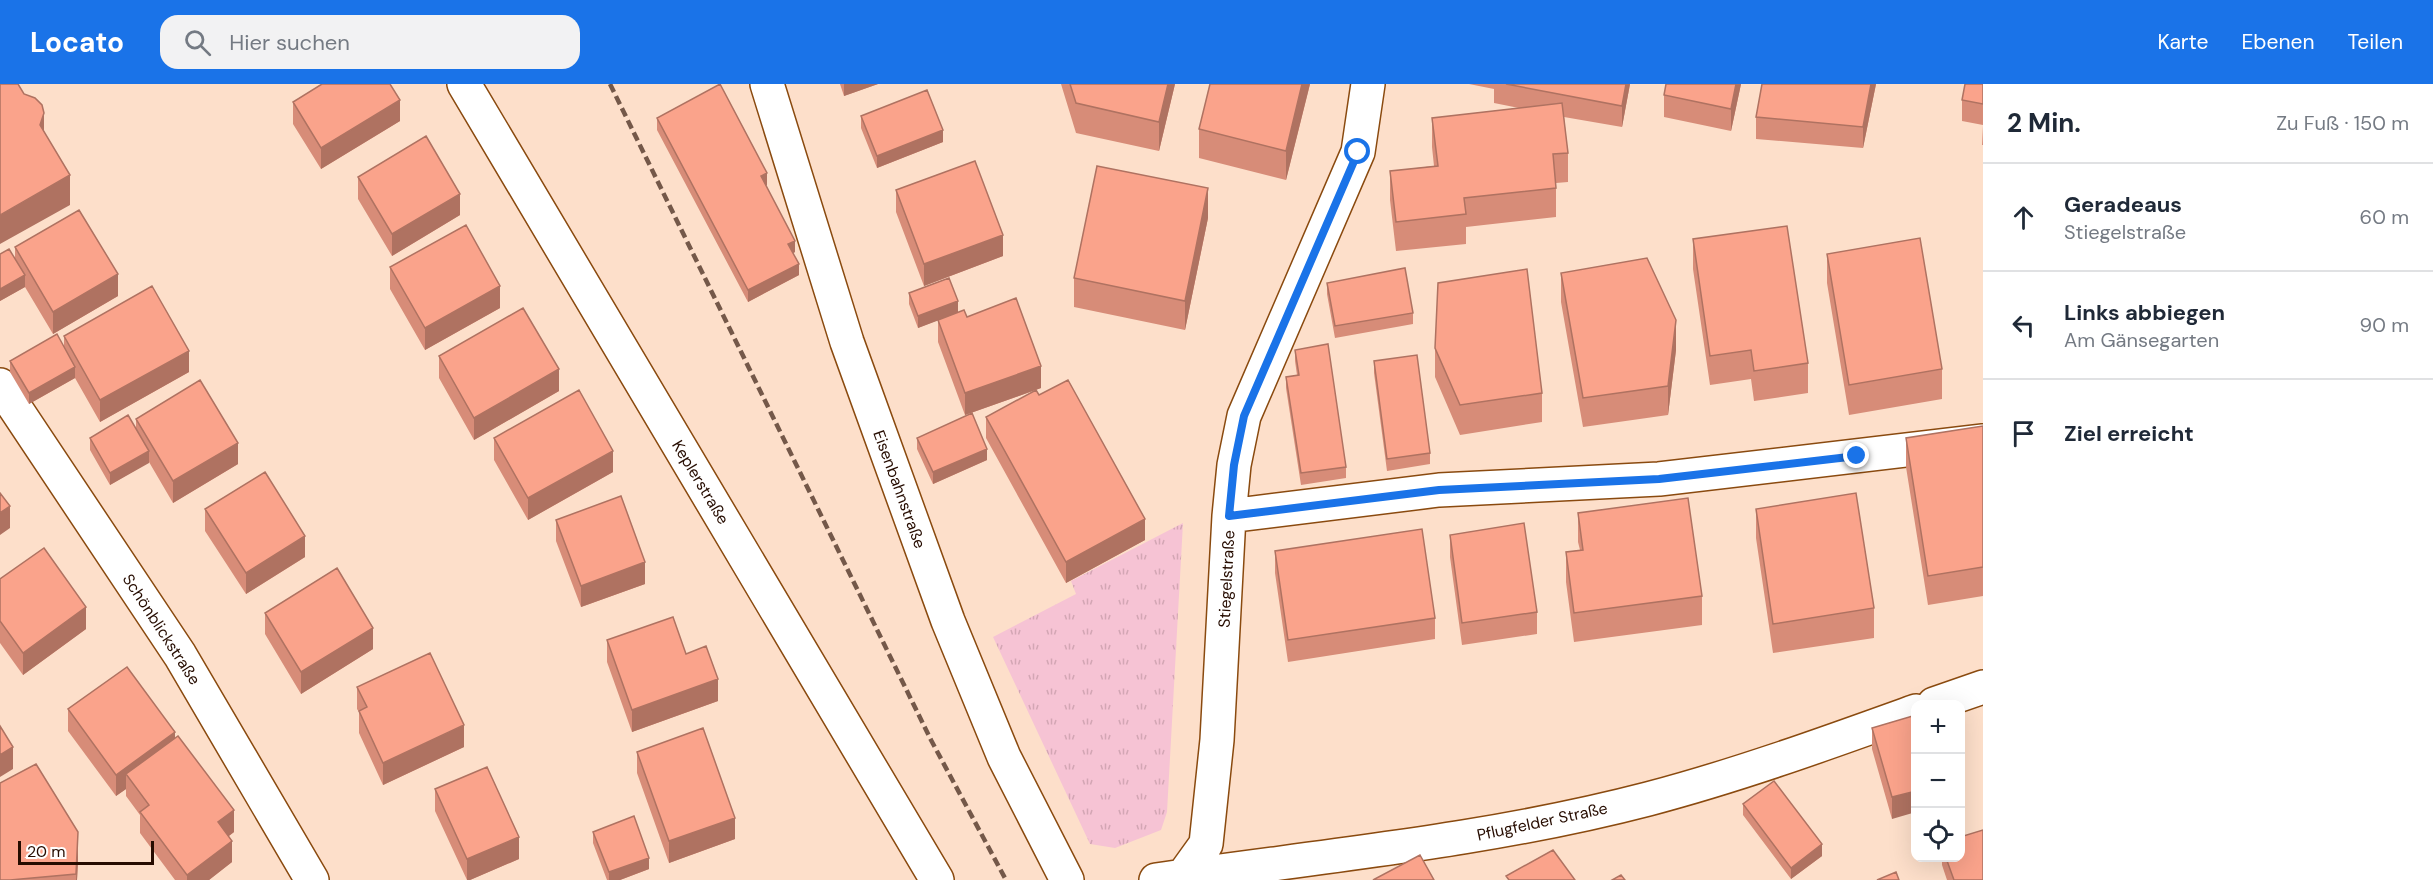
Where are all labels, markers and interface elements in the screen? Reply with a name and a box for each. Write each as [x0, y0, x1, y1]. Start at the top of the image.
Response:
search box [160, 15, 580, 69]
text: Locato [30, 24, 124, 61]
icon: search [181, 26, 214, 59]
text: Hier suchen [229, 28, 350, 57]
text: Karte [2158, 28, 2208, 56]
text: Ebenen [2241, 28, 2314, 56]
text: Teilen [2347, 28, 2403, 56]
text: 2 Min. [2007, 106, 2081, 140]
text: Zu Fuß · 150 m [2276, 110, 2409, 136]
route start [1344, 138, 1370, 164]
text: Geradeaus [2064, 190, 2182, 219]
icon: ahead [2007, 201, 2040, 234]
text: 60 m [2360, 204, 2409, 230]
text: Stiegelstraße [2064, 219, 2186, 245]
text: Links abbiegen [2064, 298, 2225, 327]
icon: left [2007, 309, 2040, 342]
text: 90 m [2360, 312, 2409, 338]
text: Am Gänsegarten [2064, 327, 2219, 353]
icon: arrive [2007, 417, 2040, 450]
text: Ziel erreicht [2064, 419, 2194, 448]
street label: Eisenbahnstraße [868, 427, 931, 551]
street label: Keplerstraße [667, 436, 734, 528]
route end [1843, 442, 1869, 468]
street label: Stiegelstraße [1213, 530, 1240, 628]
street label: Schönblickstraße [118, 570, 205, 689]
map controls [1911, 700, 1965, 862]
button: + [1911, 700, 1965, 754]
button: − [1911, 754, 1965, 808]
street label: Pflugfelder Straße [1475, 797, 1609, 846]
button: locate [1911, 808, 1965, 862]
scale bar [18, 838, 154, 866]
text: 20 m [27, 841, 66, 862]

